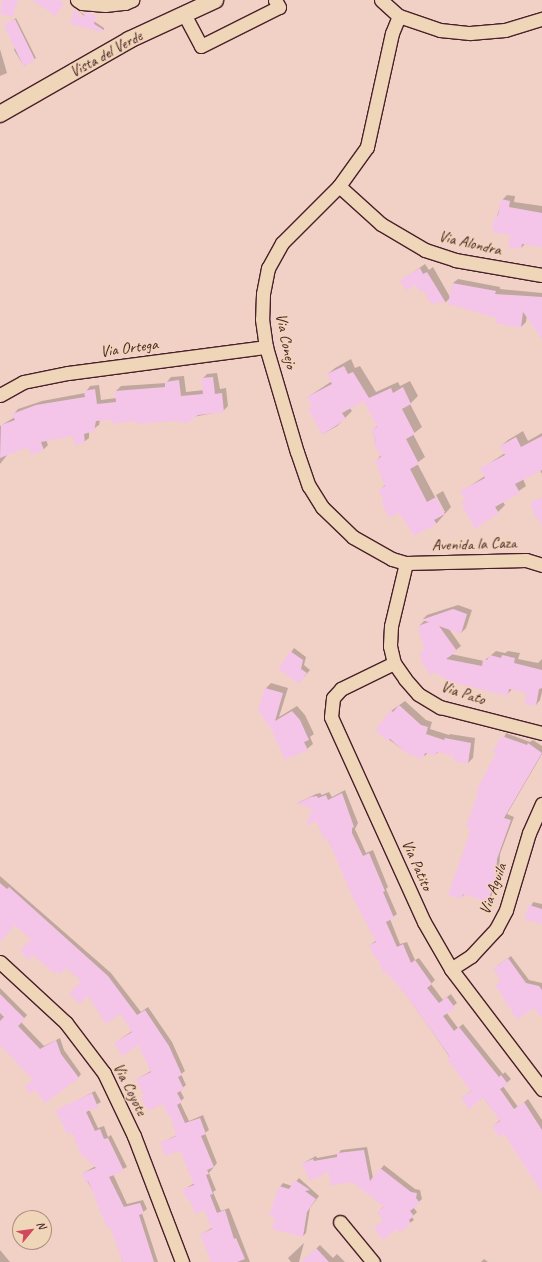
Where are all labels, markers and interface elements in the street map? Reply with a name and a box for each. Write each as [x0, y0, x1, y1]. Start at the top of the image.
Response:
street label: Vista del Verde [66, 26, 146, 82]
street label: Via Alondra [437, 227, 503, 259]
street label: Via Conejo [271, 312, 301, 370]
street label: Via Ortega [99, 334, 159, 362]
street label: Avenida la Caza [431, 533, 517, 555]
street label: Via Pato [438, 677, 488, 709]
street label: Via Patito [397, 836, 437, 894]
street label: Via Aguila [475, 861, 511, 917]
street label: Via Coyote [109, 1060, 151, 1118]
north arrow [12, 1210, 52, 1250]
text: N [34, 1218, 49, 1231]

